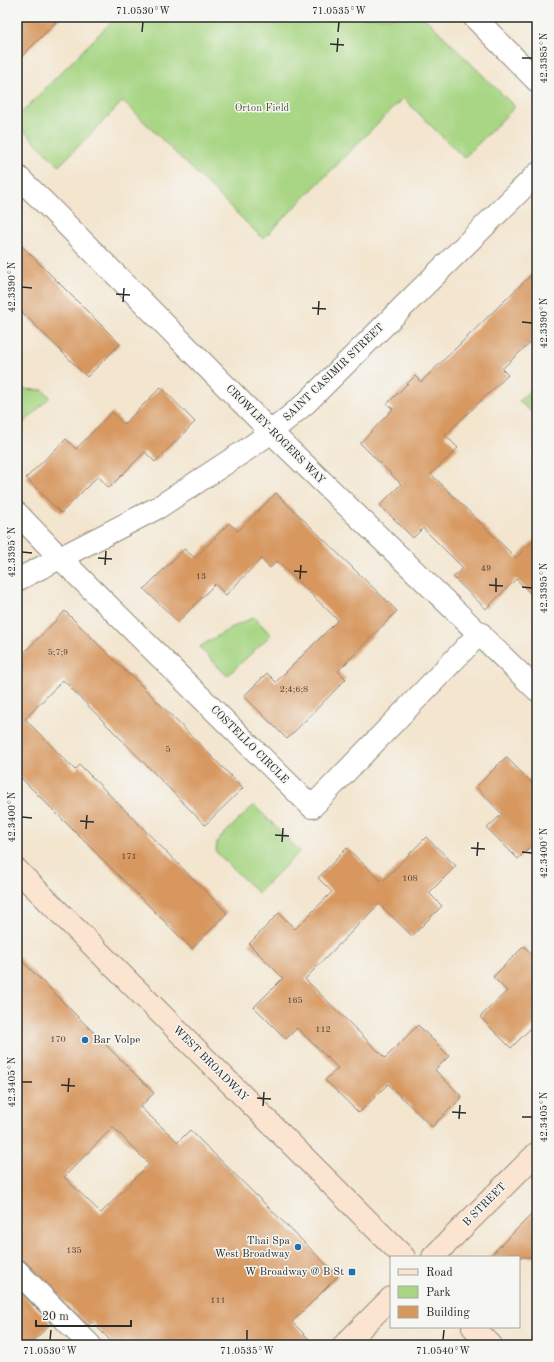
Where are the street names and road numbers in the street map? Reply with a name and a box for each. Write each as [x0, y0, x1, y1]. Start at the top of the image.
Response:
street label: SAINT CASIMIR STREET [282, 322, 387, 424]
street label: CROWLEY-ROGERS WAY [223, 383, 327, 487]
street label: COSTELLO CIRCLE [208, 704, 290, 786]
street label: WEST BROADWAY [170, 1024, 250, 1104]
street label: B STREET [461, 1181, 509, 1229]

